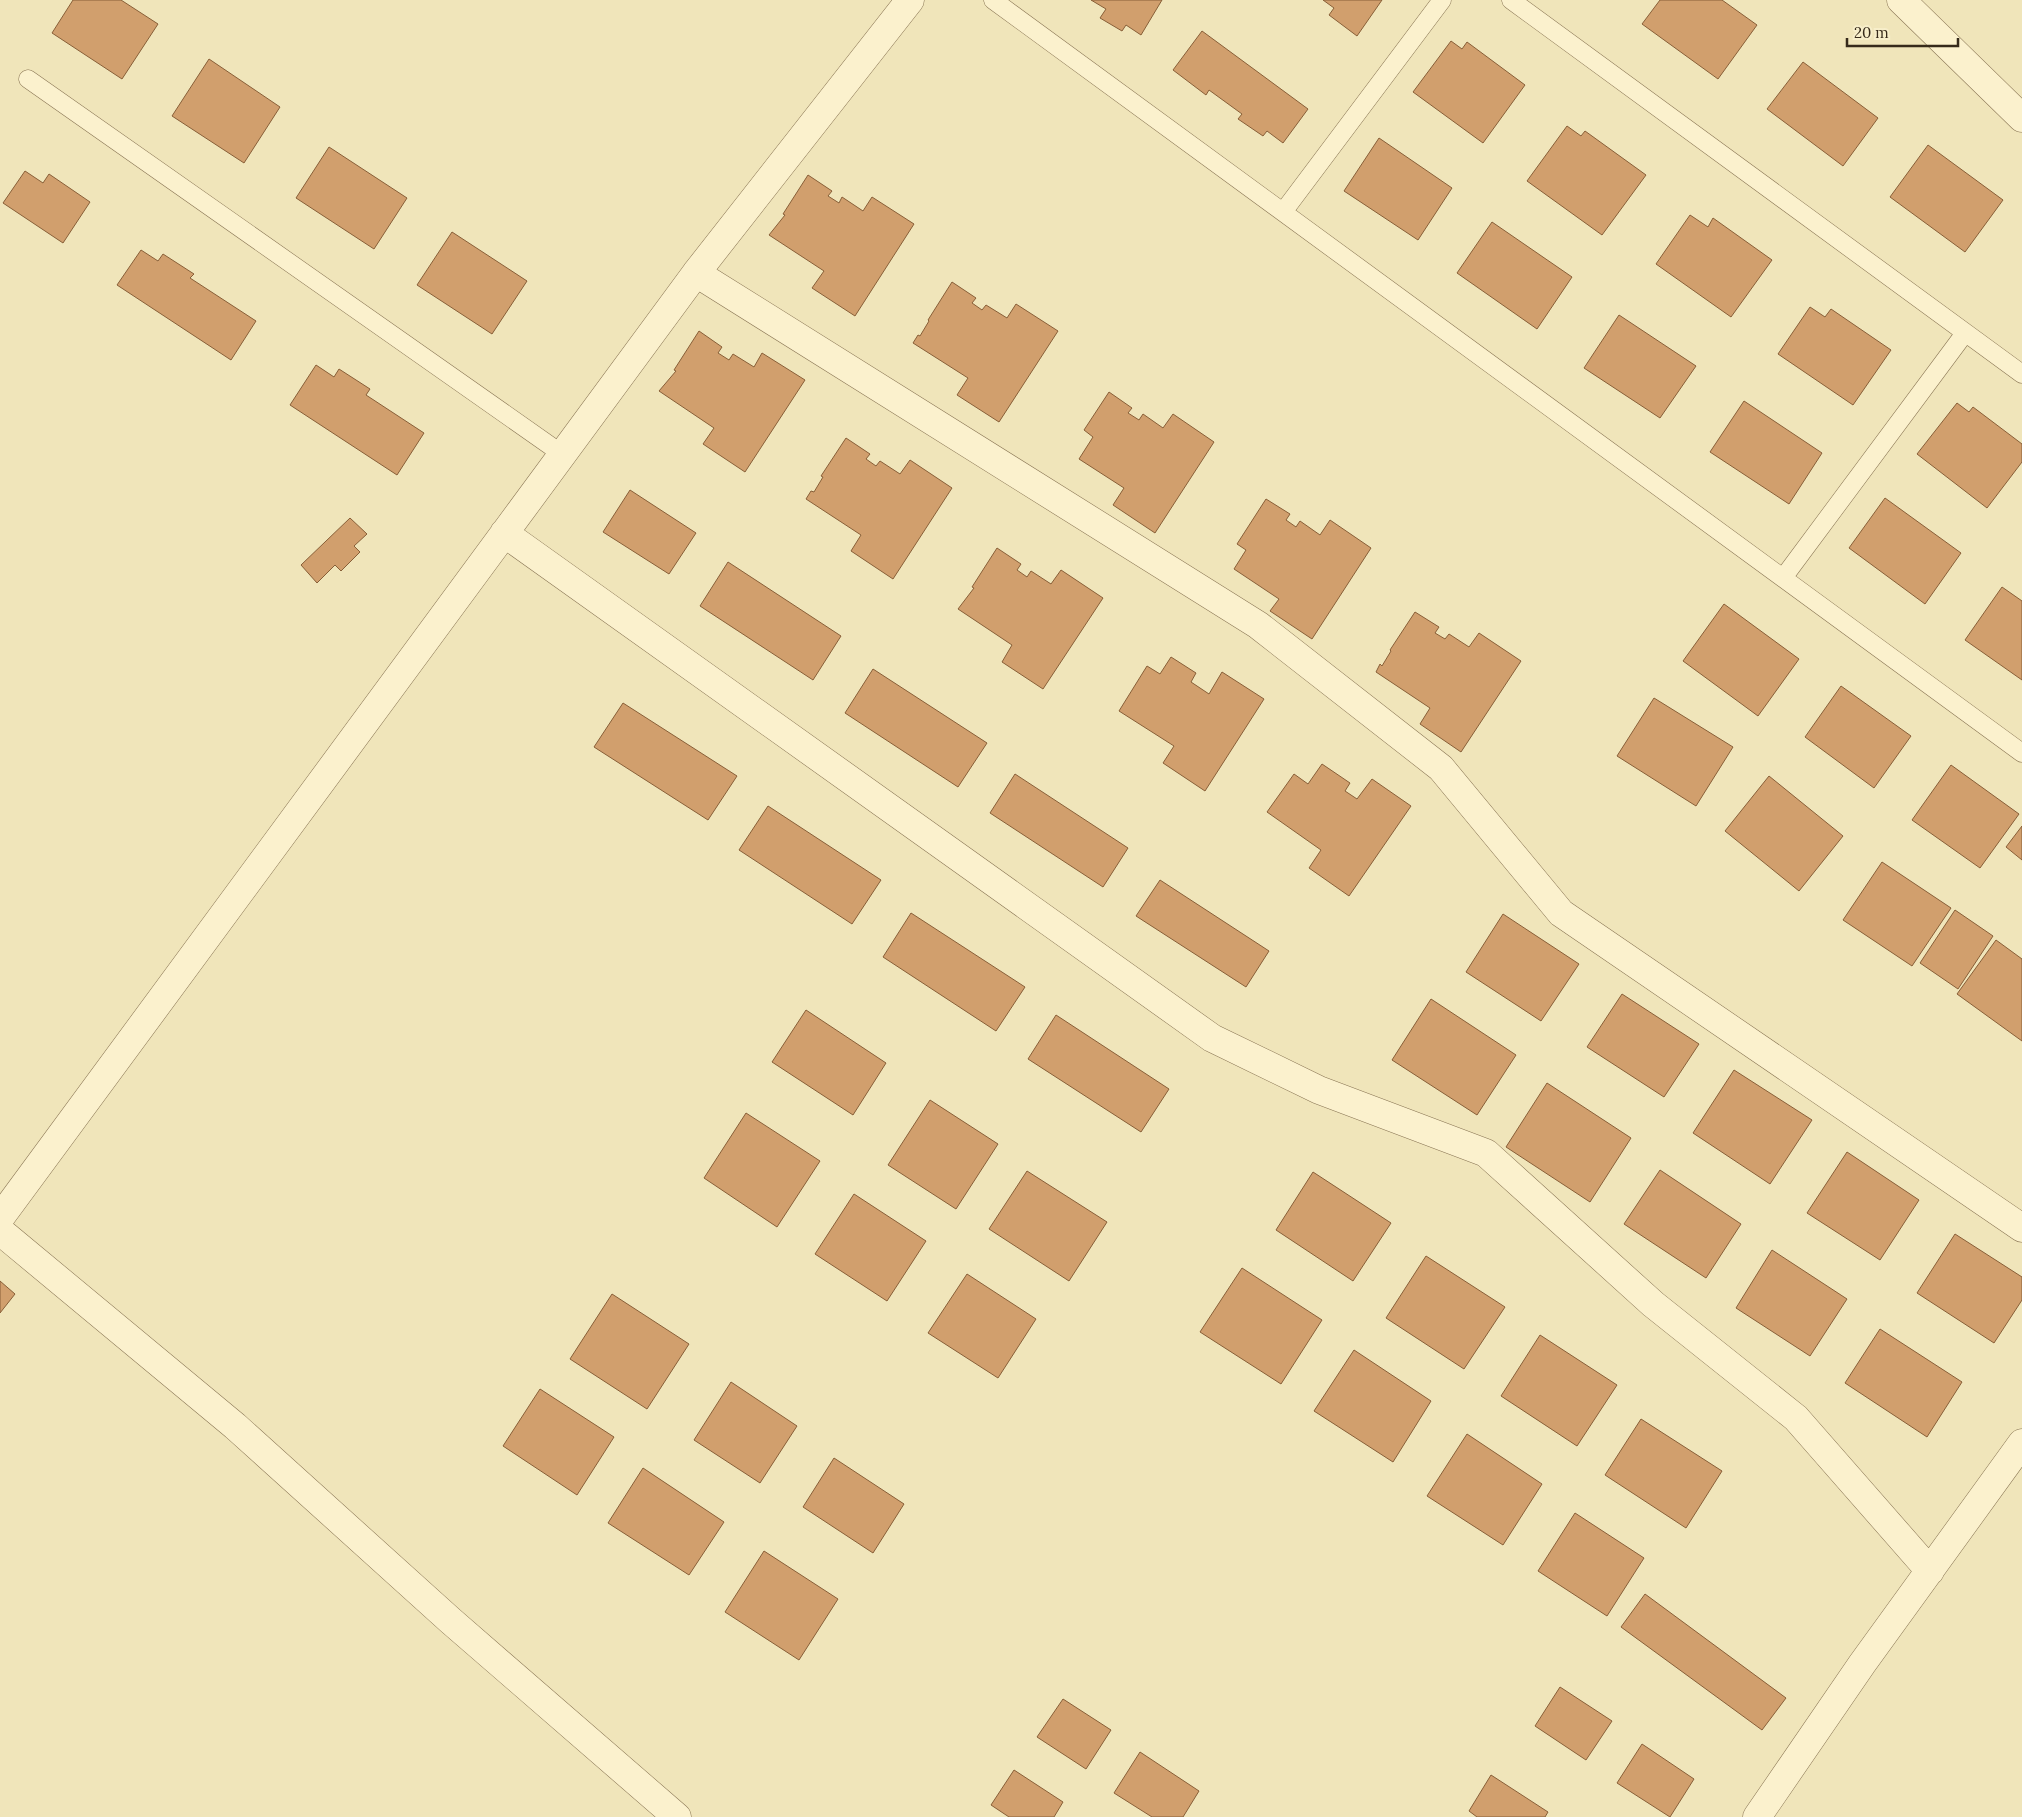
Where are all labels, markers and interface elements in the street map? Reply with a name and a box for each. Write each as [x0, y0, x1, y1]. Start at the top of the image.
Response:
scale bar [1847, 15, 1958, 47]
text: 20 m [1854, 23, 1889, 42]

